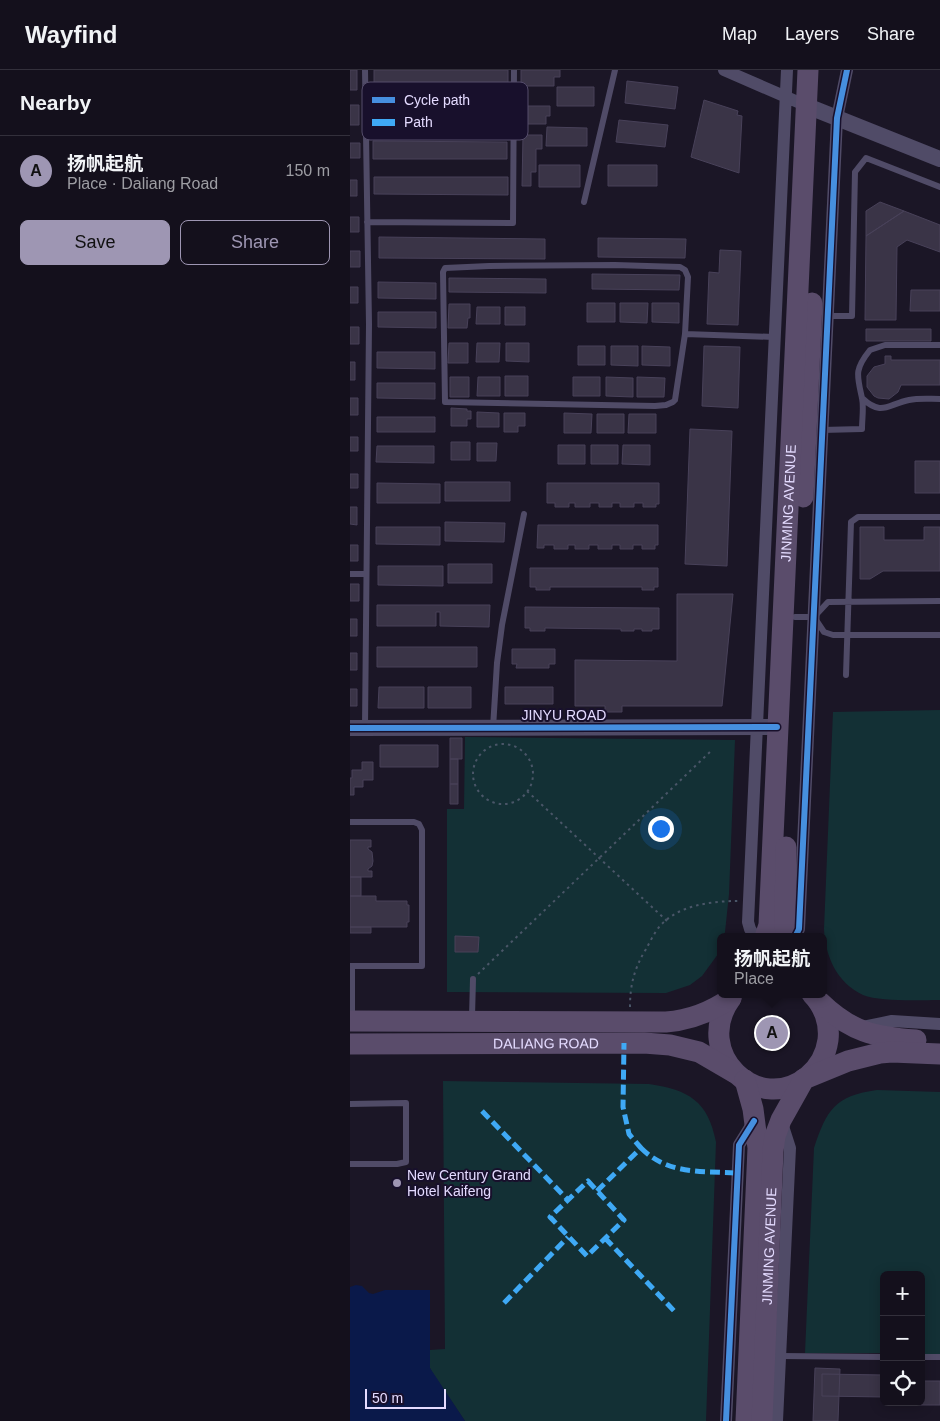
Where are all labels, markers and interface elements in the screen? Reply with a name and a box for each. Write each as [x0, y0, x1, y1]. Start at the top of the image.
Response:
text: Wayfind [25, 21, 117, 48]
text: Map [722, 24, 757, 44]
text: Layers [785, 24, 839, 44]
text: Share [867, 24, 915, 44]
legend [362, 82, 528, 140]
text: Nearby [20, 91, 91, 114]
text: Cycle path [404, 92, 470, 108]
text: Path [404, 114, 433, 130]
text: 扬帆起航 [67, 153, 143, 174]
text: A [30, 162, 42, 179]
text: 150 m [286, 162, 330, 179]
text: Place · Daliang Road [67, 175, 218, 192]
button: Save [20, 220, 170, 265]
button: Share [180, 220, 330, 265]
street label: JINMING AVENUE [778, 444, 799, 562]
street label: JINYU ROAD [522, 707, 606, 723]
your location [648, 816, 674, 842]
popup [717, 933, 827, 998]
text: 扬帆起航 [734, 948, 810, 969]
text: Place [734, 970, 774, 987]
pin: A [756, 1014, 788, 1052]
street label: DALIANG ROAD [493, 1035, 599, 1052]
place label: New Century Grand Hotel Kaifeng [407, 1167, 531, 1199]
marker: New Century Grand Hotel Kaifeng [391, 1177, 403, 1189]
street label: JINMING AVENUE [759, 1187, 780, 1305]
map controls [880, 1271, 925, 1406]
button: + [880, 1271, 925, 1316]
button: − [880, 1316, 925, 1361]
button: locate [880, 1361, 925, 1406]
scale bar [365, 1386, 446, 1409]
text: 50 m [372, 1390, 403, 1406]

